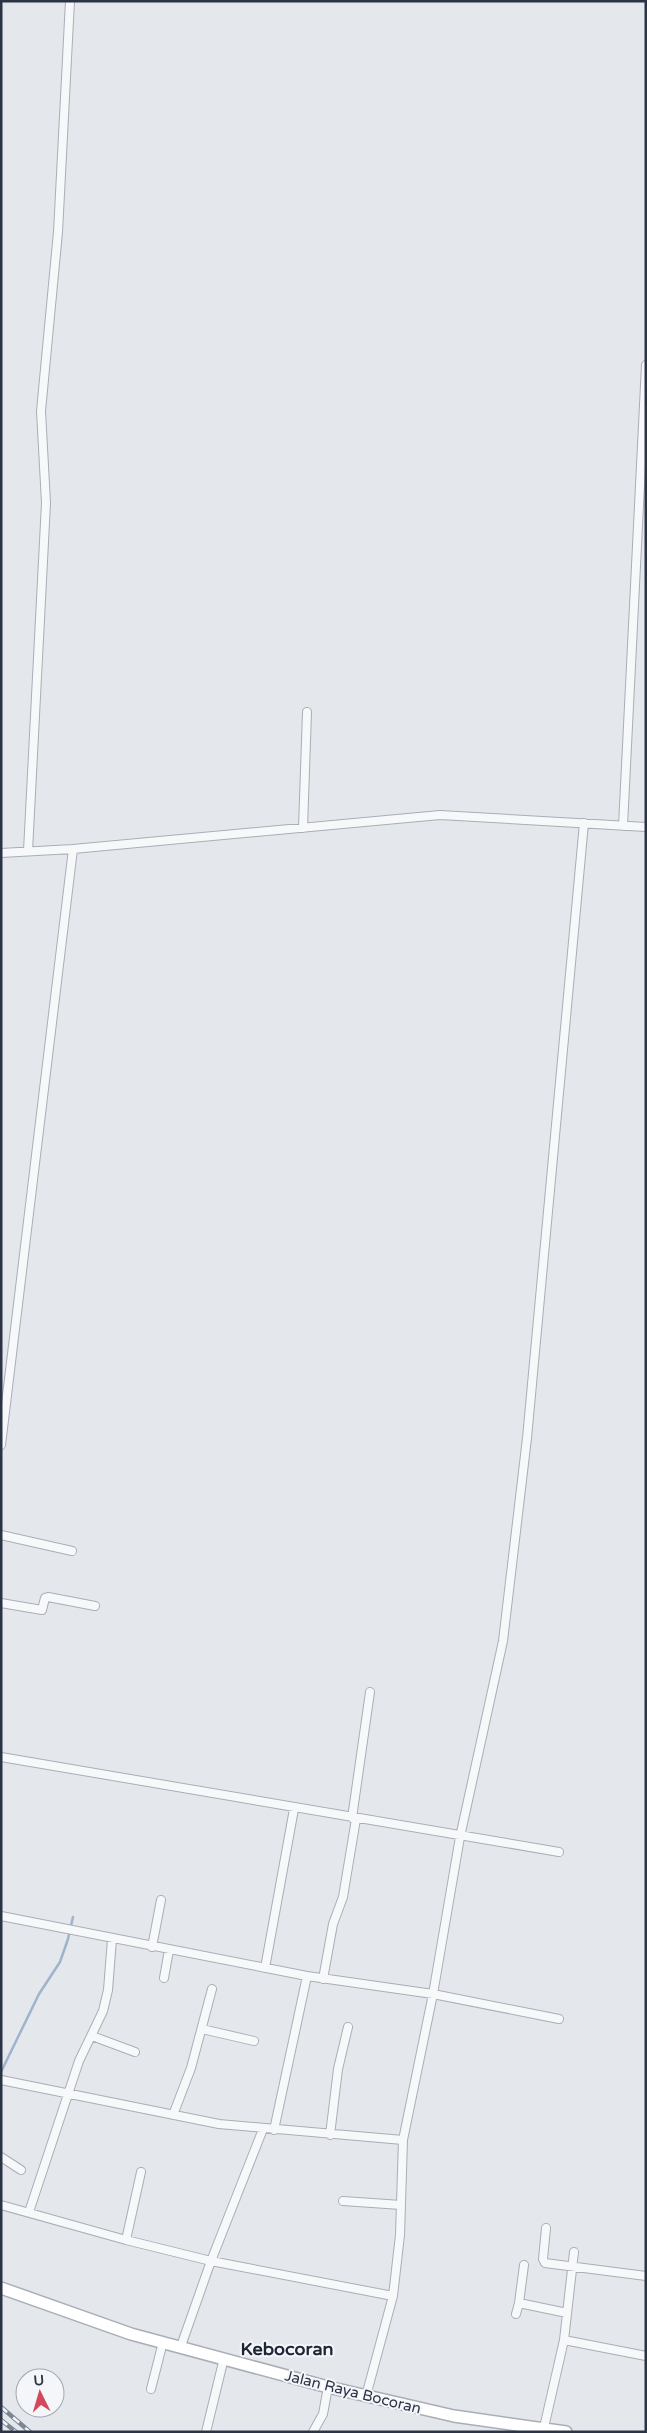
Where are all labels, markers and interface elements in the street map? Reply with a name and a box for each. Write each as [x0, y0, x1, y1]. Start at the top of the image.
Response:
district label: Kebocoran [241, 2338, 334, 2360]
street label: Jalan Raya Bocoran [283, 2366, 423, 2418]
north arrow [15, 2368, 65, 2418]
text: U [33, 2372, 45, 2389]

